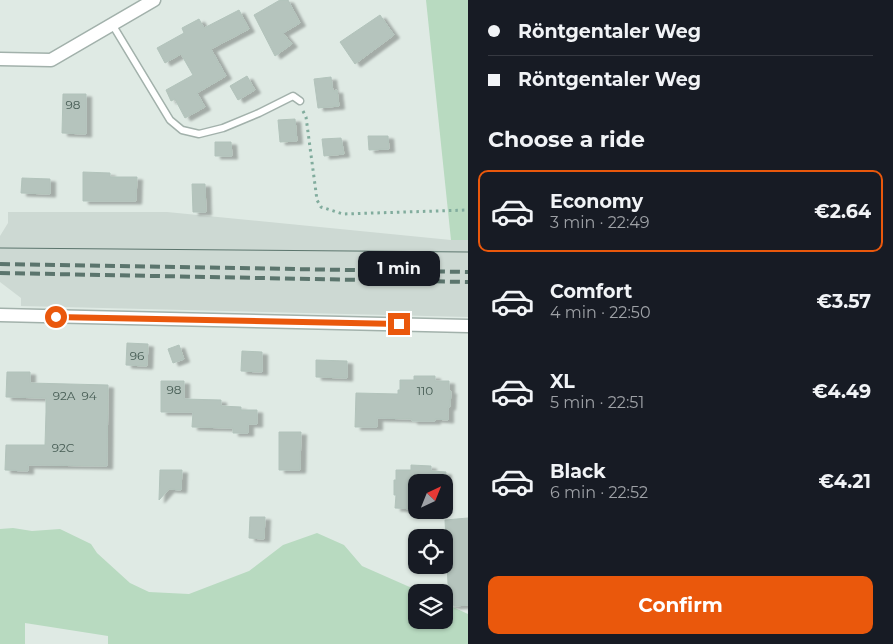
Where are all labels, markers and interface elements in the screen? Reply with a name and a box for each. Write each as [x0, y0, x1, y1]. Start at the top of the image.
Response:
text: Röntgentaler Weg [518, 20, 701, 43]
text: Röntgentaler Weg [518, 68, 701, 91]
house number: 98 [66, 97, 81, 112]
text: Choose a ride [488, 126, 645, 153]
icon: car [490, 189, 535, 234]
text: Economy [550, 190, 643, 213]
text: €2.64 [814, 200, 871, 223]
text: 3 min · 22:49 [550, 213, 650, 232]
callout: 1 min [358, 252, 440, 286]
text: 1 min [377, 259, 421, 278]
icon: car [490, 279, 535, 324]
text: Comfort [550, 280, 632, 303]
text: €3.57 [817, 290, 871, 313]
text: 4 min · 22:50 [550, 303, 651, 322]
route start [45, 306, 67, 328]
route end [388, 313, 410, 335]
house number: 96 [130, 348, 144, 363]
icon: car [490, 369, 535, 414]
text: XL [550, 370, 575, 393]
text: €4.49 [812, 380, 871, 403]
house number: 98 [167, 382, 182, 397]
house number: 110 [417, 383, 433, 398]
house number: 92A [53, 388, 76, 403]
house number: 94 [81, 388, 97, 403]
text: 5 min · 22:51 [550, 393, 644, 412]
house number: 92C [52, 440, 75, 455]
icon: car [490, 459, 535, 504]
text: Black [550, 460, 606, 483]
text: €4.21 [819, 470, 871, 493]
north arrow [408, 474, 452, 519]
map controls [408, 474, 453, 629]
text: 6 min · 22:52 [550, 483, 648, 502]
button: locate [408, 529, 453, 574]
button: Confirm [488, 576, 873, 634]
button: layers [408, 584, 453, 629]

